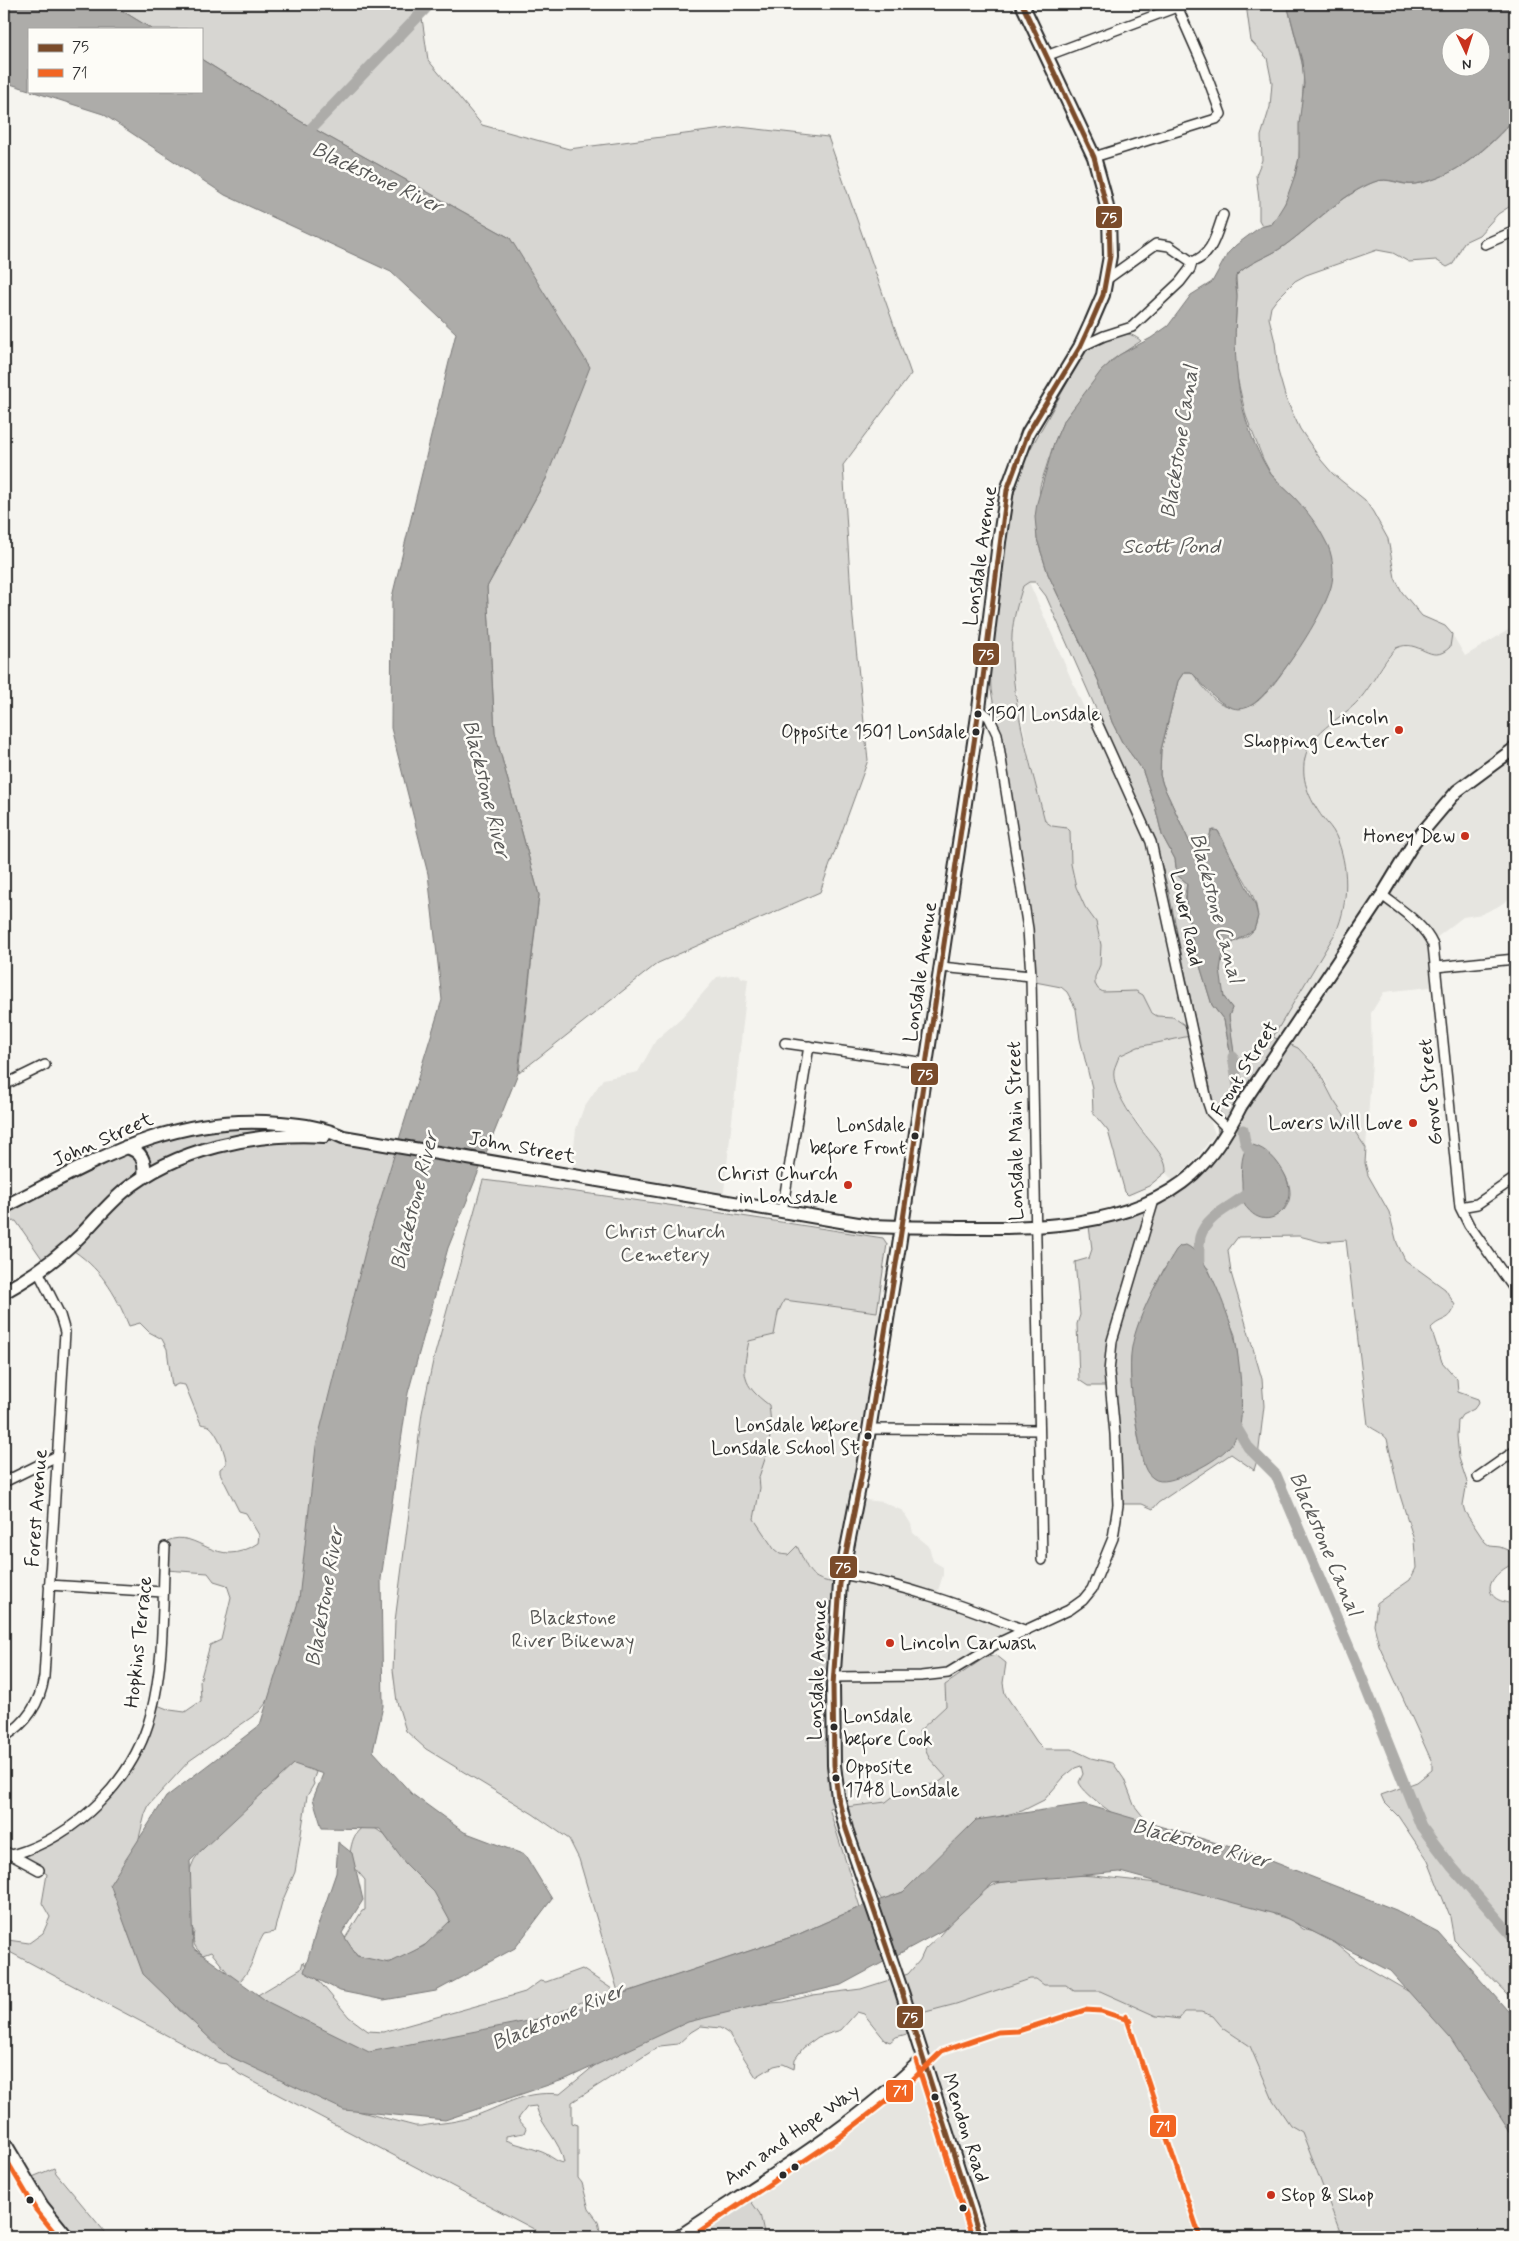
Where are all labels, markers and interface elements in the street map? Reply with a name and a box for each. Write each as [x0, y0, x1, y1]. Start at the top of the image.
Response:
legend [28, 28, 202, 92]
north arrow [1442, 28, 1492, 78]
text: 75 [72, 38, 89, 58]
text: N [1462, 55, 1472, 73]
text: 71 [72, 64, 88, 84]
water label: Blackstone River [307, 135, 449, 221]
line badge: 75 [1095, 205, 1123, 229]
text: 75 [1101, 209, 1118, 227]
water label: Blackstone Canal [1154, 362, 1206, 520]
street label: Lonsdale Avenue [958, 484, 1004, 628]
water label: Scott Pond [1122, 533, 1222, 561]
line badge: 75 [972, 642, 1000, 666]
text: 75 [978, 646, 995, 664]
place label: 1501 Lonsdale [987, 702, 1100, 727]
place label: Lincoln Shopping Center [1244, 705, 1390, 755]
marker: 1501 Lonsdale [973, 709, 983, 719]
water label: Blackstone River [455, 717, 517, 863]
place label: Opposite 1501 Lonsdale [781, 720, 967, 745]
marker: Lincoln Shopping Center [1393, 724, 1405, 736]
marker: Opposite 1501 Lonsdale [971, 727, 981, 737]
place label: Honey Dew [1363, 823, 1455, 850]
water label: Blackstone Canal [1183, 830, 1250, 988]
marker: Honey Dew [1459, 830, 1471, 842]
street label: Lower Road [1163, 868, 1209, 968]
street label: Lonsdale Avenue [898, 900, 944, 1044]
street label: Front Street [1205, 1016, 1285, 1122]
street label: Grove Street [1412, 1037, 1450, 1147]
street label: Lonsdale Main Street [1001, 1041, 1031, 1221]
line badge: 75 [910, 1062, 939, 1086]
text: 75 [917, 1066, 934, 1084]
street label: John Street [48, 1106, 158, 1174]
place label: Lovers Will Love [1268, 1110, 1403, 1137]
place label: Lonsdale before Front [809, 1113, 906, 1164]
marker: Lovers Will Love [1407, 1117, 1419, 1129]
street label: John Street [467, 1125, 578, 1171]
water label: Blackstone River [384, 1127, 446, 1273]
marker: Lonsdale before Front [910, 1131, 920, 1141]
place label: Christ Church in Lonsdale [717, 1161, 838, 1211]
marker: Christ Church in Lonsdale [842, 1179, 854, 1191]
park label: Christ Church Cemetery [605, 1219, 725, 1269]
place label: Lonsdale before Lonsdale School St [711, 1413, 859, 1461]
marker: Lonsdale before Lonsdale School St [863, 1431, 873, 1441]
street label: Forest Avenue [19, 1448, 55, 1568]
water label: Blackstone Canal [1282, 1468, 1369, 1622]
water label: Blackstone River [299, 1523, 351, 1669]
line badge: 75 [829, 1555, 858, 1579]
text: 75 [835, 1559, 852, 1577]
street label: Hopkins Terrace [119, 1575, 159, 1709]
street label: Lonsdale Avenue [802, 1599, 834, 1741]
park label: Blackstone River Bikeway [511, 1605, 635, 1655]
place label: Lincoln Carwash [900, 1630, 1037, 1657]
marker: Lincoln Carwash [884, 1637, 896, 1649]
place label: Lonsdale before Cook [843, 1704, 932, 1755]
marker: Lonsdale before Cook [829, 1722, 839, 1732]
place label: Opposite 1748 Lonsdale [845, 1755, 960, 1803]
marker: Opposite 1748 Lonsdale [831, 1773, 841, 1783]
water label: Blackstone River [1129, 1812, 1275, 1876]
water label: Blackstone River [488, 1976, 630, 2057]
line badge: 75 [896, 2005, 924, 2029]
text: 75 [902, 2009, 919, 2027]
street label: Mendon Road [935, 2070, 995, 2186]
street label: Ann and Hope Way [719, 2078, 865, 2192]
line badge: 71 [885, 2079, 914, 2103]
text: 71 [893, 2082, 907, 2100]
unlabelled marker [930, 2092, 940, 2102]
line badge: 71 [1149, 2114, 1177, 2138]
text: 71 [1156, 2118, 1170, 2136]
unlabelled marker [790, 2162, 800, 2172]
unlabelled marker [778, 2170, 788, 2180]
place label: Stop & Shop [1281, 2182, 1374, 2209]
marker: Stop & Shop [1265, 2189, 1277, 2201]
unlabelled marker [25, 2195, 35, 2205]
unlabelled marker [958, 2203, 968, 2213]

